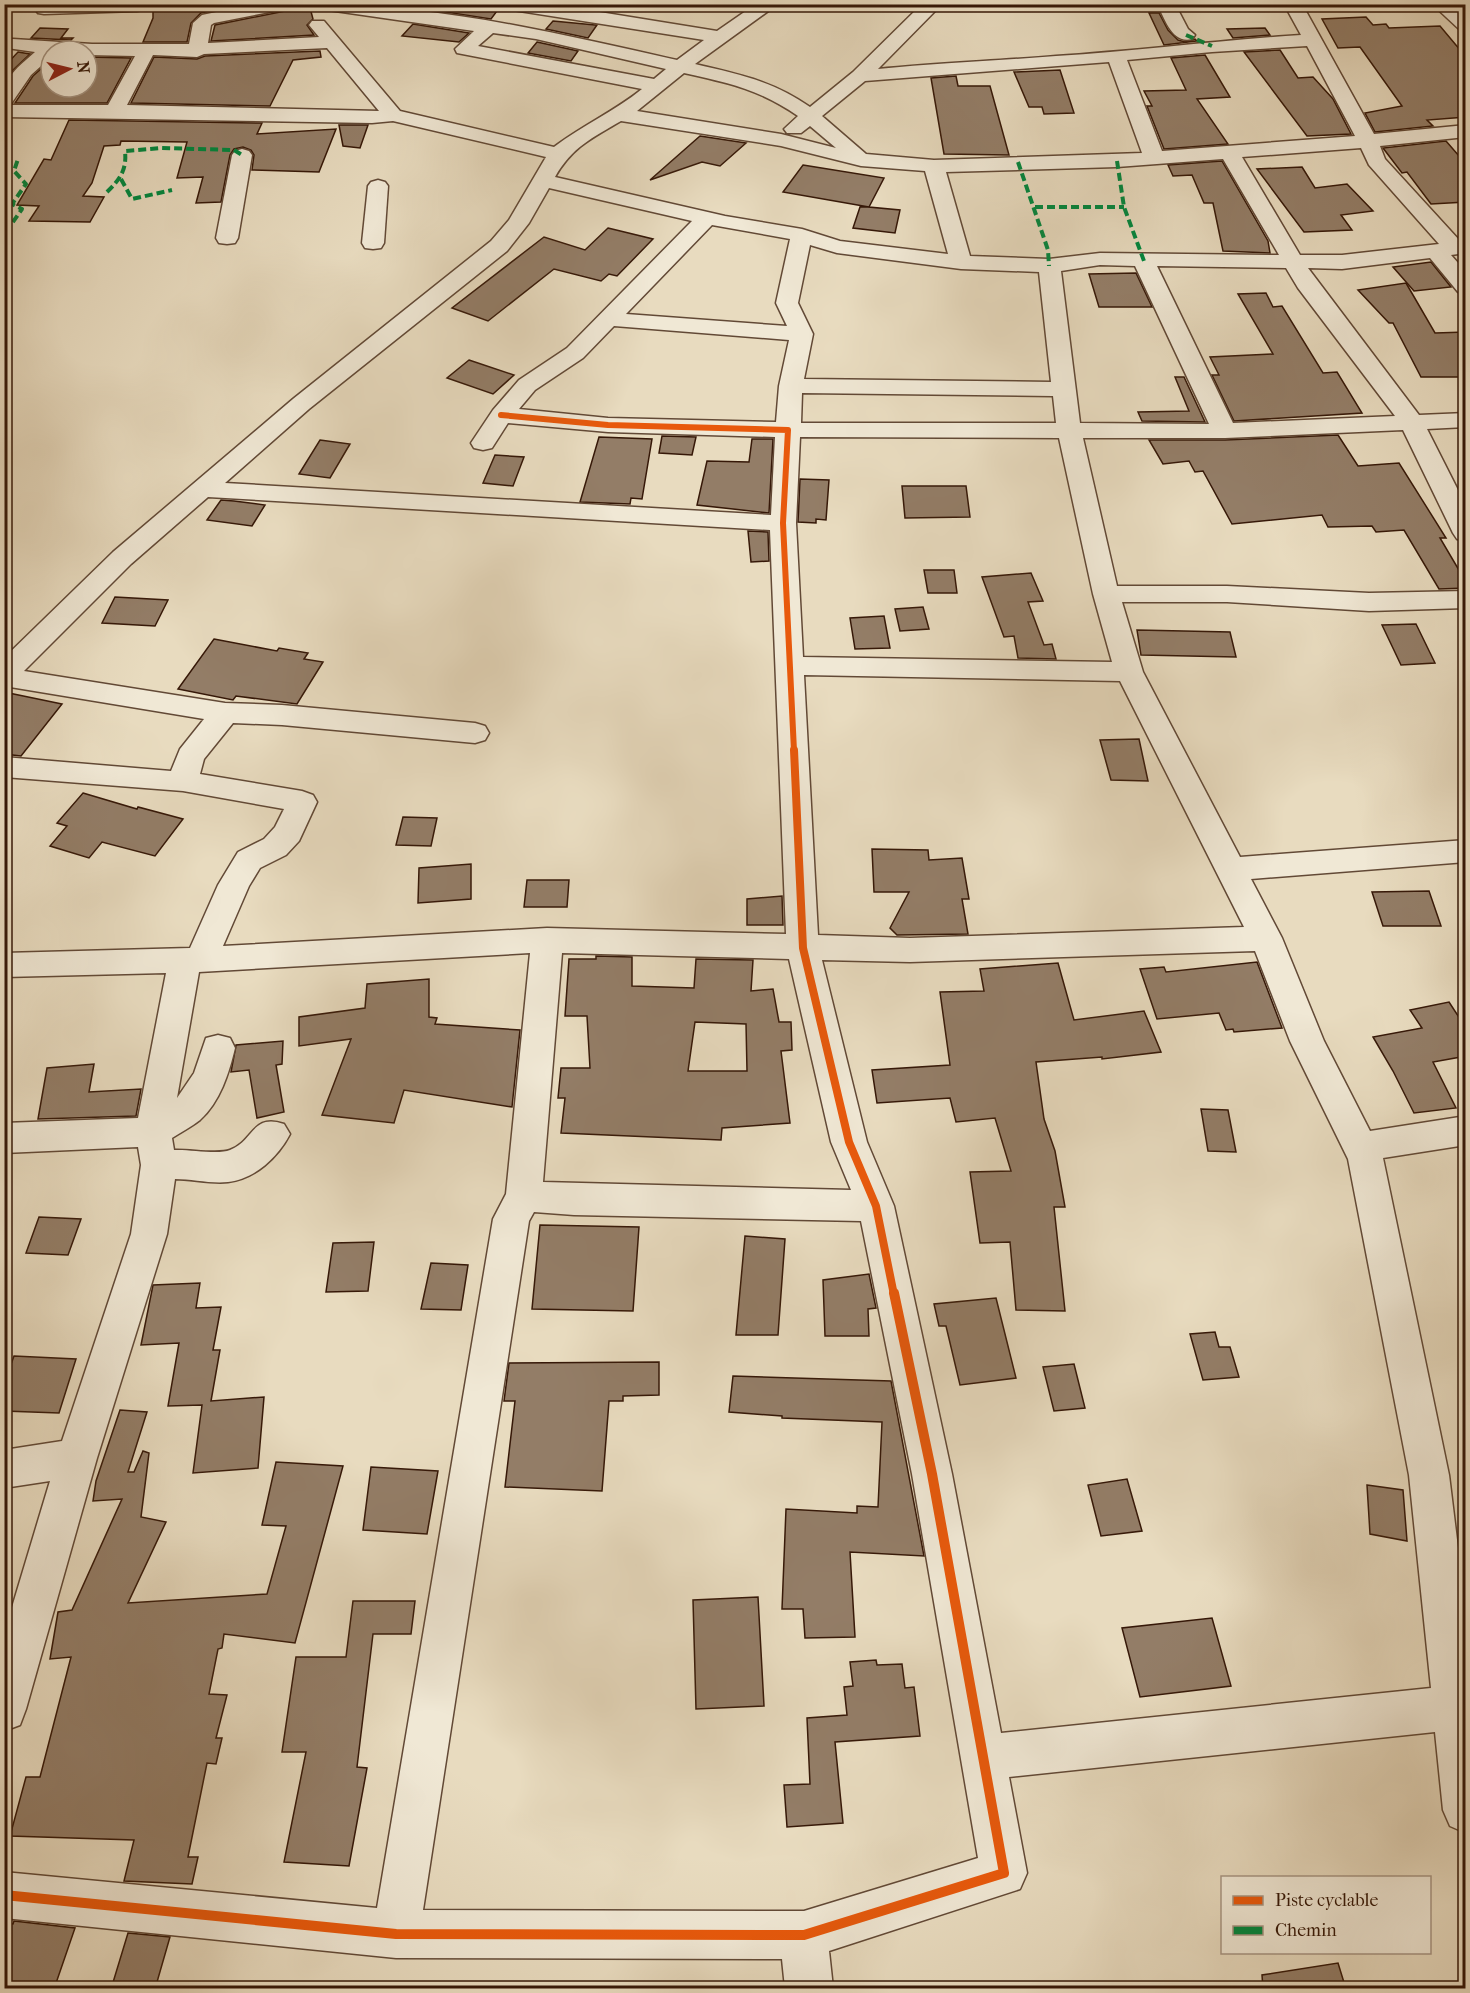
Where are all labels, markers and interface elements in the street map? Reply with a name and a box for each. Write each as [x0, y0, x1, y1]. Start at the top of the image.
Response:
north arrow [39, 39, 99, 99]
text: N [73, 60, 94, 75]
legend [1221, 1876, 1431, 1954]
text: Piste cyclable [1275, 1890, 1378, 1911]
text: Chemin [1275, 1920, 1337, 1941]

